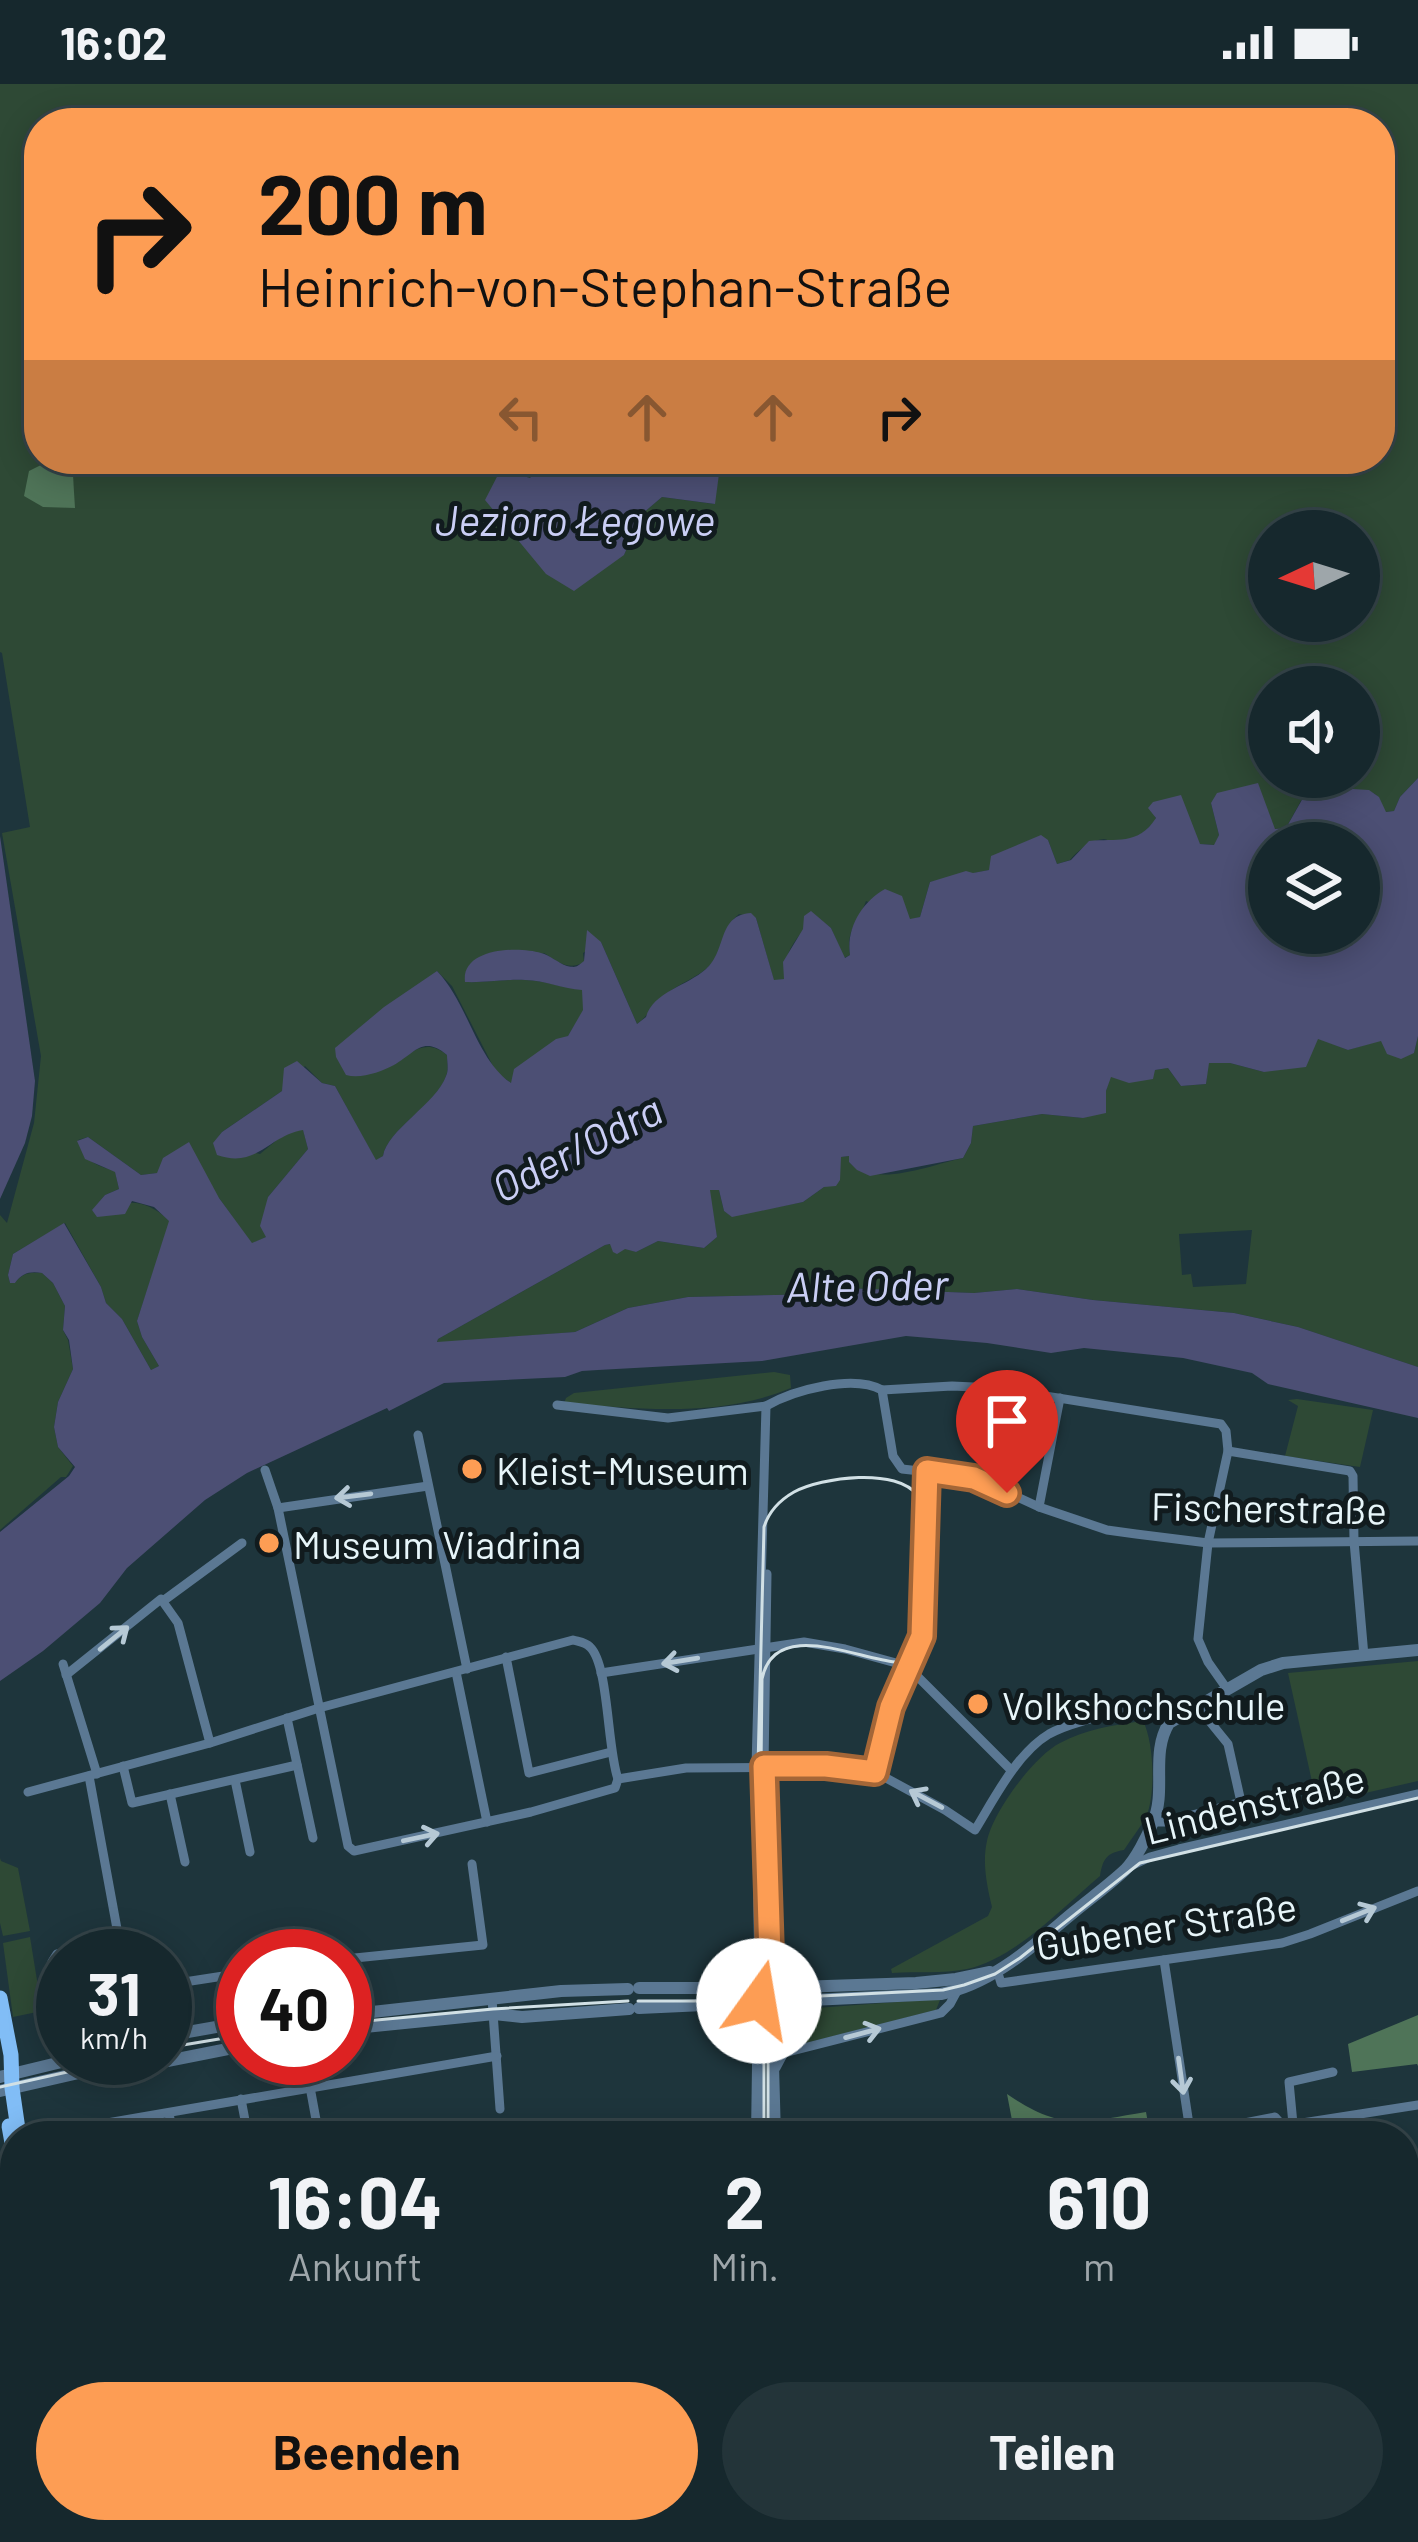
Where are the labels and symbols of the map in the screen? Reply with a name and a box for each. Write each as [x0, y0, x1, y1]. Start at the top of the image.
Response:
water label: Jezioro Łęgowe [435, 494, 715, 545]
north arrow [1248, 510, 1380, 642]
water label: Oder/Odra [483, 1083, 669, 1211]
water label: Alte Oder [785, 1258, 950, 1310]
pin [956, 1370, 1058, 1493]
place label: Kleist-Museum [496, 1446, 749, 1493]
marker: Kleist-Museum [459, 1456, 485, 1482]
street label: Fischerstraße [1150, 1481, 1388, 1533]
one-way arrow [334, 1485, 373, 1508]
place label: Museum Viadrina [293, 1520, 582, 1567]
marker: Museum Viadrina [256, 1530, 282, 1556]
one-way arrow [98, 1624, 129, 1652]
one-way arrow [661, 1651, 700, 1674]
place label: Volkshochschule [1002, 1681, 1286, 1728]
marker: Volkshochschule [965, 1691, 991, 1717]
street label: Lindenstraße [1139, 1753, 1369, 1853]
one-way arrow [909, 1787, 944, 1810]
one-way arrow [401, 1824, 439, 1847]
street label: Gubener Straße [1032, 1881, 1300, 1969]
one-way arrow [1339, 1902, 1376, 1924]
speed limit sign: 40 [216, 1929, 372, 2085]
position arrow [696, 1938, 822, 2064]
one-way arrow [843, 2021, 881, 2043]
one-way arrow [1170, 2055, 1192, 2094]

